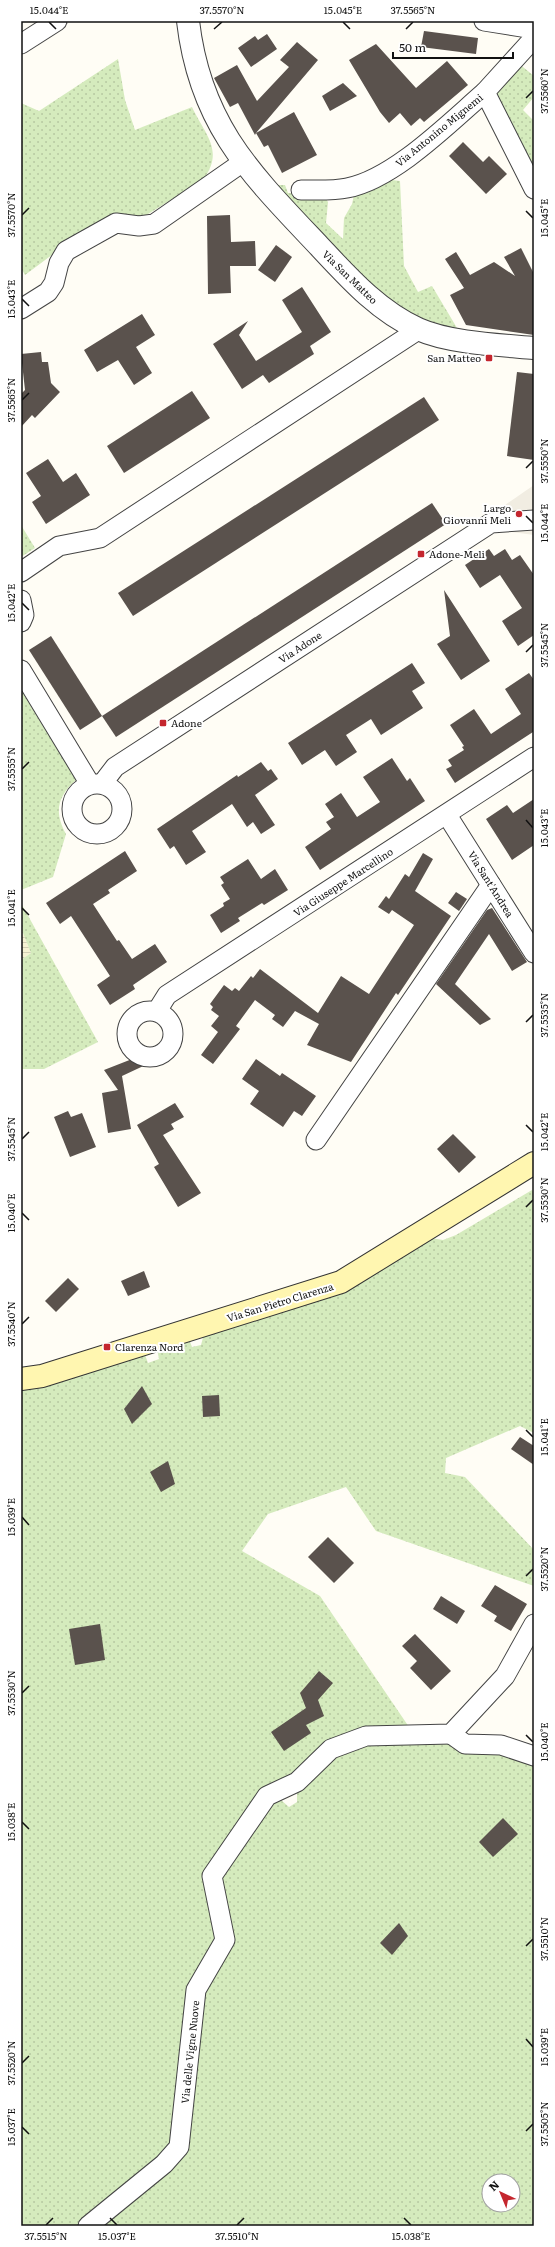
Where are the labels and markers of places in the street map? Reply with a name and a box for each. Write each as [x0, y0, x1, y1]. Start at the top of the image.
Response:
place label: San Matteo [427, 350, 481, 365]
marker: San Matteo [484, 353, 494, 363]
place label: Largo Giovanni Meli [443, 500, 512, 527]
marker: Largo Giovanni Meli [514, 509, 524, 519]
place label: Adone-Meli [429, 546, 486, 561]
marker: Adone-Meli [416, 549, 426, 559]
place label: Adone [171, 715, 202, 730]
marker: Adone [158, 718, 168, 728]
place label: Clarenza Nord [115, 1339, 183, 1354]
marker: Clarenza Nord [102, 1342, 112, 1352]

